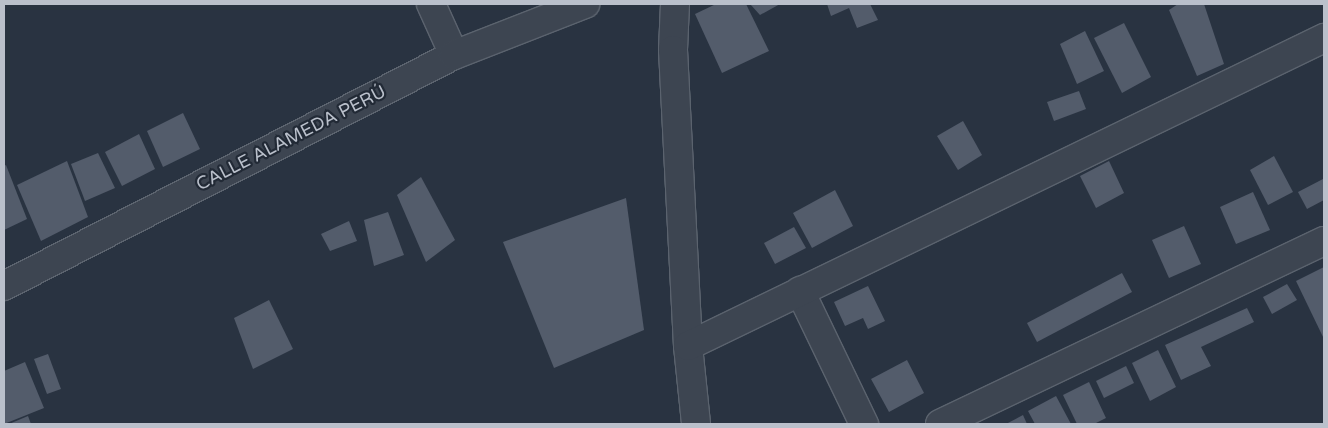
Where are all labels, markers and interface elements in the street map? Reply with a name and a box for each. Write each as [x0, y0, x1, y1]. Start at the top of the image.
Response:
street label: CALLE ALAMEDA PERÚ [193, 81, 389, 195]

